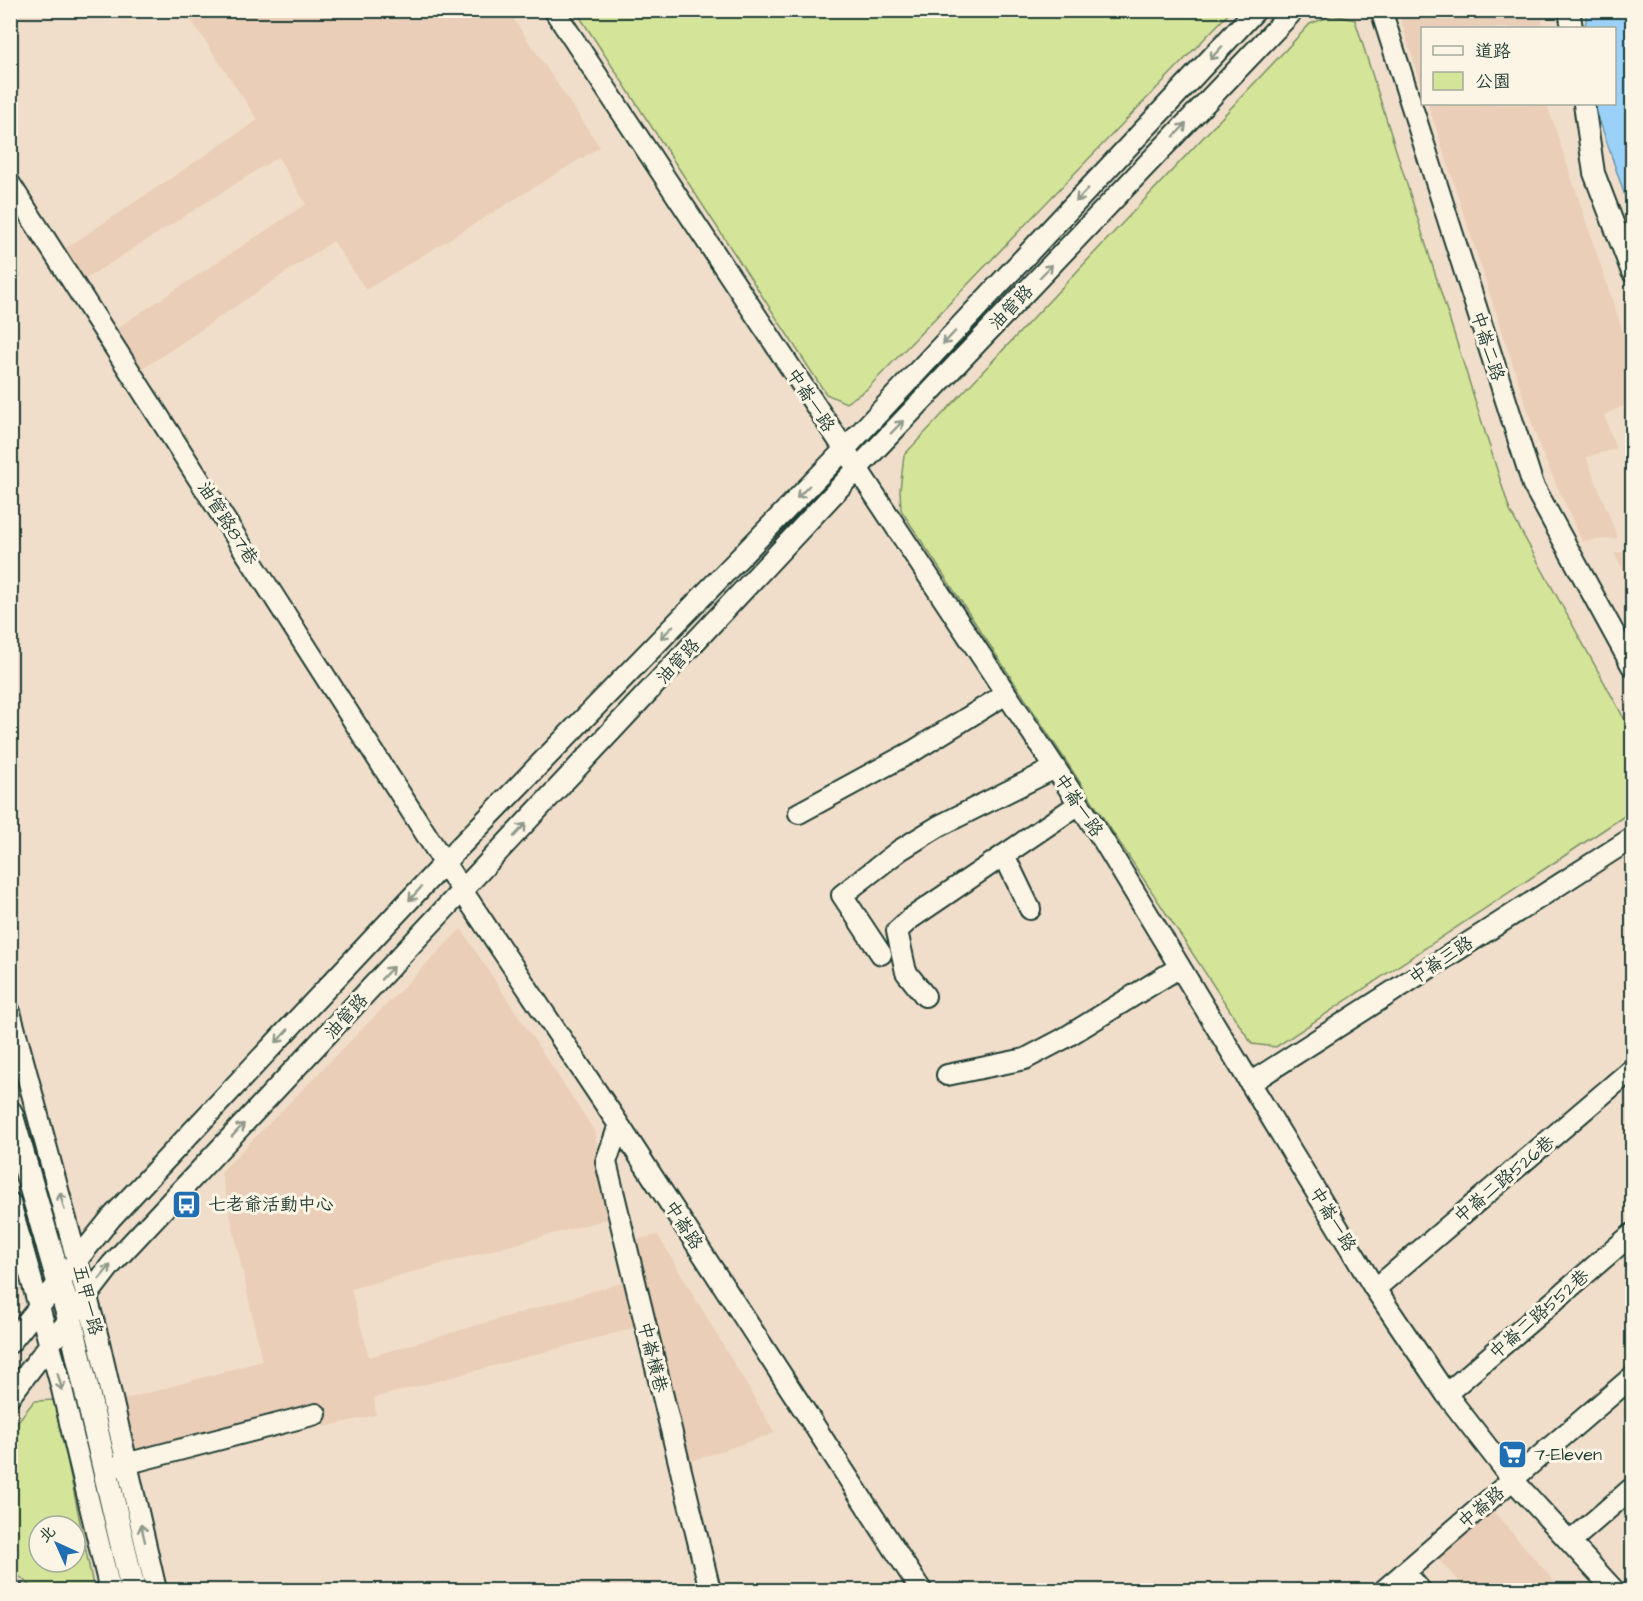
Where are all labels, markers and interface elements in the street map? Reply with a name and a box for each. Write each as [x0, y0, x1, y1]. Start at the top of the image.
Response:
legend [1421, 27, 1616, 105]
text: 道路 [1475, 39, 1511, 64]
one-way arrow [1209, 46, 1223, 61]
text: 公園 [1475, 69, 1511, 94]
one-way arrow [1173, 123, 1187, 138]
one-way arrow [1075, 188, 1090, 203]
one-way arrow [1038, 264, 1052, 279]
street label: 油管路 [984, 279, 1039, 335]
street label: 中崙二路 [1465, 308, 1511, 384]
one-way arrow [942, 330, 956, 345]
street label: 中崙一路 [780, 363, 841, 437]
one-way arrow [889, 420, 904, 435]
street label: 油管路87巷 [191, 477, 264, 570]
one-way arrow [796, 484, 810, 499]
one-way arrow [660, 625, 675, 640]
street label: 油管路 [651, 633, 706, 690]
street label: 中崙一路 [1048, 768, 1109, 842]
one-way arrow [513, 823, 527, 838]
one-way arrow [408, 886, 423, 901]
street label: 中崙三路 [1404, 930, 1478, 991]
one-way arrow [379, 965, 394, 980]
street label: 油管路 [319, 988, 374, 1045]
one-way arrow [275, 1028, 289, 1043]
one-way arrow [231, 1122, 246, 1137]
street label: 中崙二路526巷 [1449, 1130, 1560, 1229]
street label: 中崙一路 [1303, 1182, 1362, 1257]
bus stop icon: 七老爺活動中心 [171, 1188, 203, 1220]
one-way arrow [56, 1192, 68, 1211]
place label: 七老爺活動中心 [208, 1192, 334, 1217]
street label: 中崙路 [658, 1196, 709, 1255]
street label: 五甲一路 [67, 1262, 108, 1338]
one-way arrow [99, 1264, 112, 1280]
street label: 中崙二路552巷 [1484, 1264, 1595, 1365]
street label: 中崙橫巷 [632, 1319, 673, 1395]
one-way arrow [55, 1372, 66, 1391]
supermarket icon: 7-Eleven [1497, 1438, 1529, 1470]
place label: 7-Eleven [1534, 1442, 1602, 1467]
street label: 中崙路 [1453, 1480, 1510, 1534]
north arrow [27, 1514, 87, 1574]
text: 北 [34, 1521, 61, 1548]
one-way arrow [136, 1524, 148, 1543]

